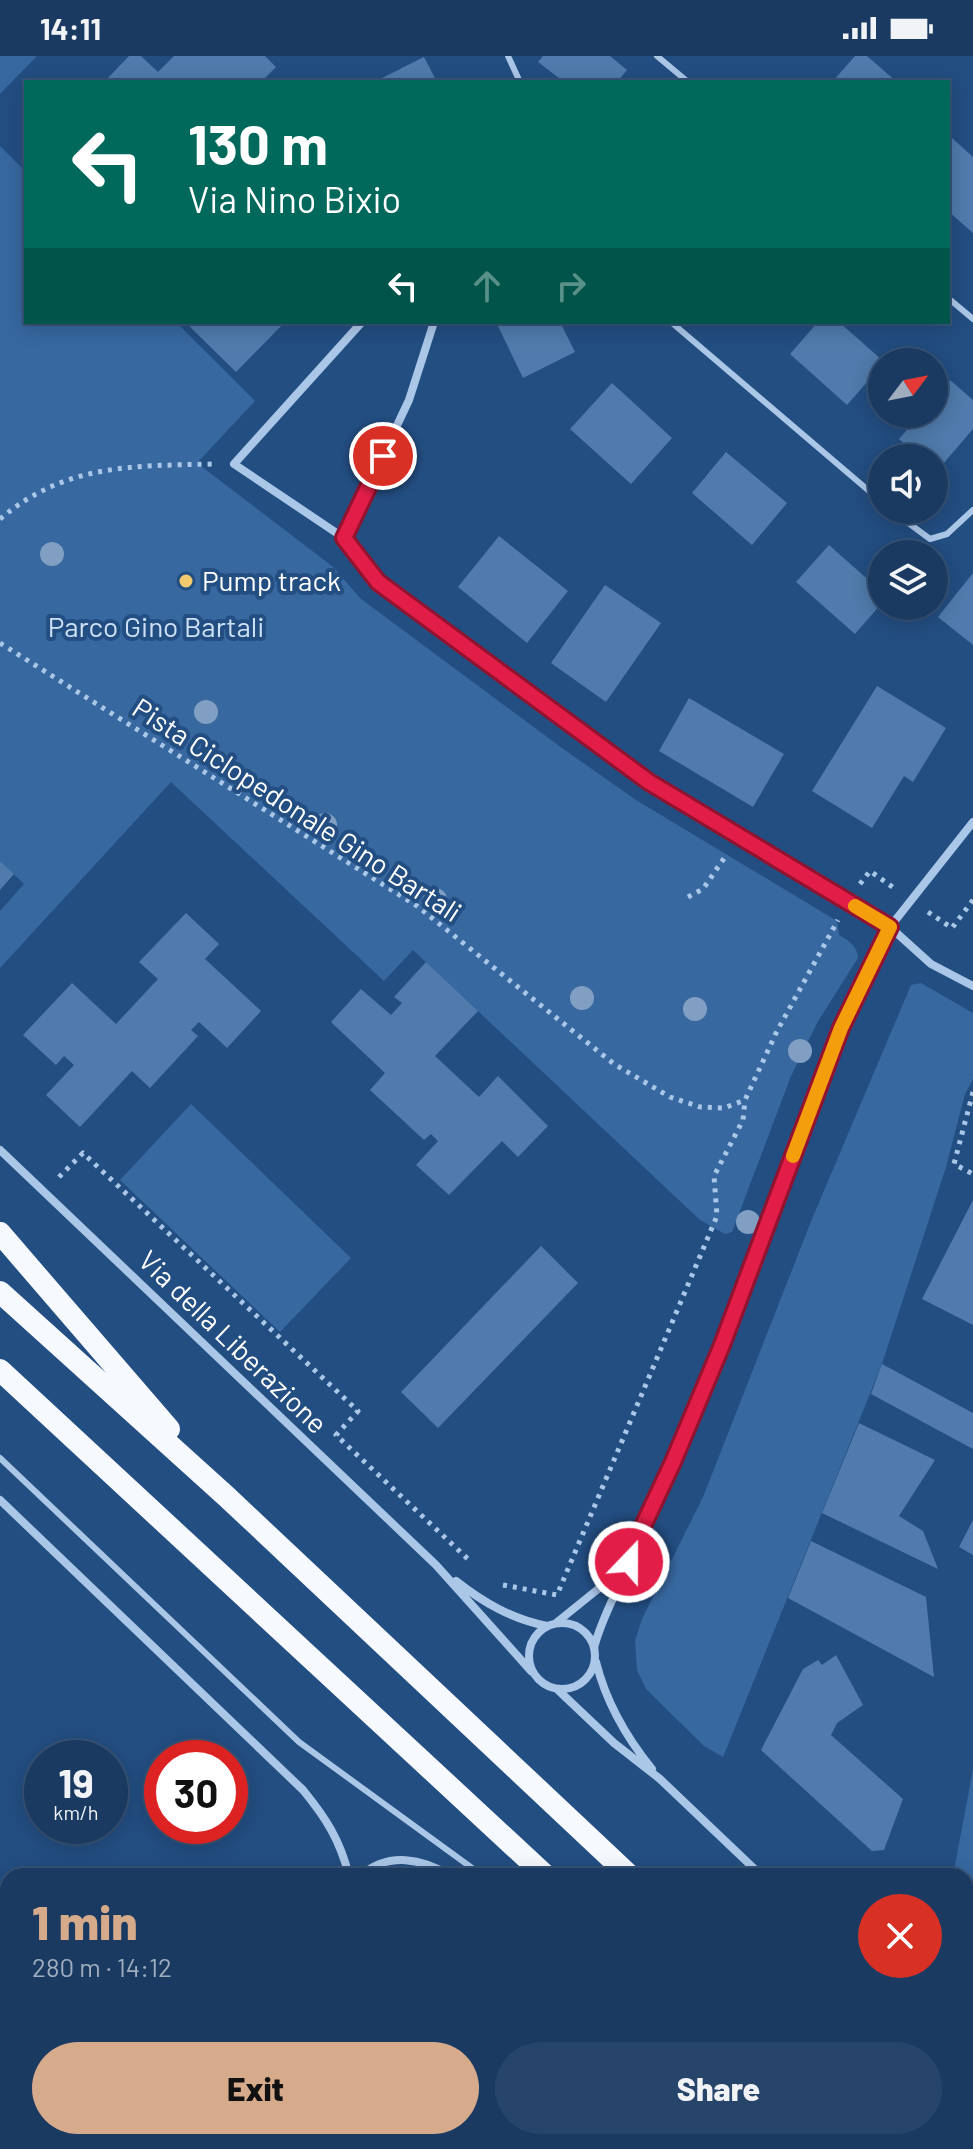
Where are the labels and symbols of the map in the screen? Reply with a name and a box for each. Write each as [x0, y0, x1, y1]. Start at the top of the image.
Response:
north arrow [868, 348, 948, 428]
pin [349, 422, 417, 490]
place label: Pump track [202, 563, 341, 597]
marker: Pump track [177, 572, 195, 590]
park label: Parco Gino Bartali [48, 609, 264, 643]
street label: Pista Ciclopedonale Gino Bartali [127, 690, 468, 928]
street label: Via della Liberazione [132, 1243, 335, 1440]
position arrow [587, 1520, 671, 1604]
speed limit sign: 30 [144, 1740, 248, 1844]

